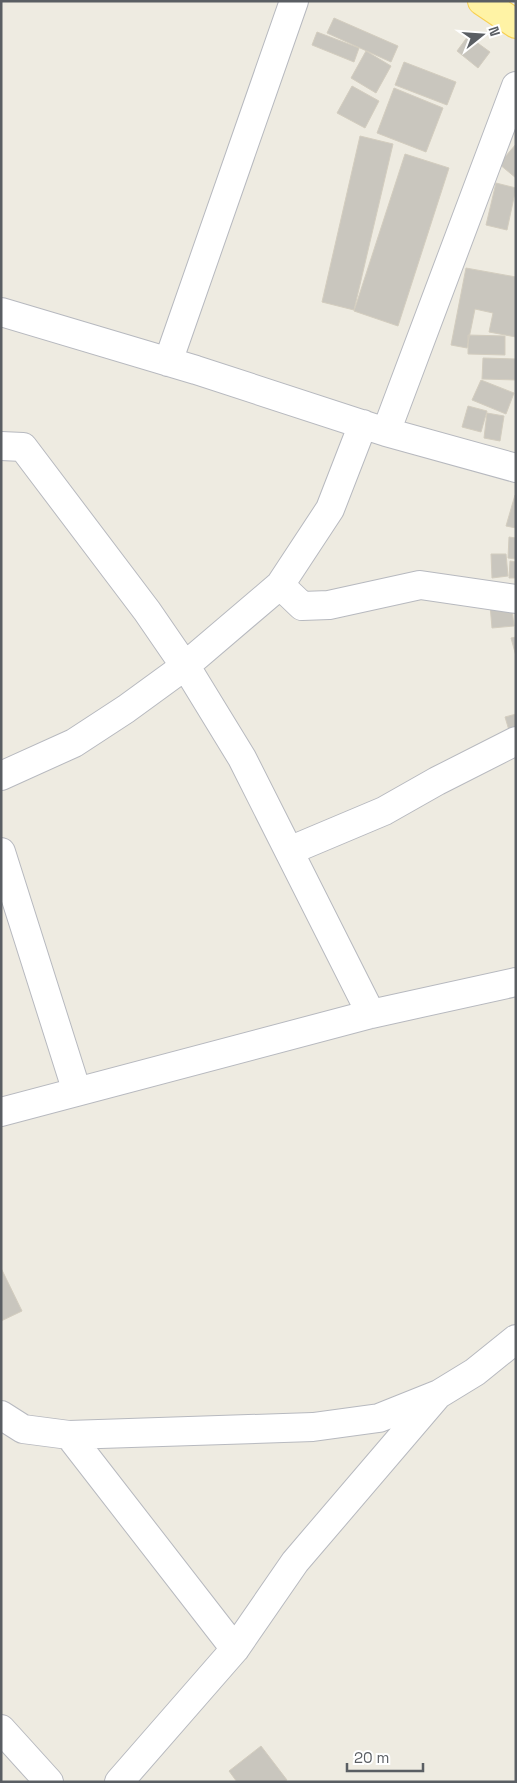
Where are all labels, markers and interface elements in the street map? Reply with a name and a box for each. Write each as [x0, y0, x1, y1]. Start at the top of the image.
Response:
north arrow [457, 10, 507, 60]
text: N [484, 24, 504, 38]
scale bar [347, 1740, 423, 1772]
text: 20 m [354, 1748, 389, 1767]

